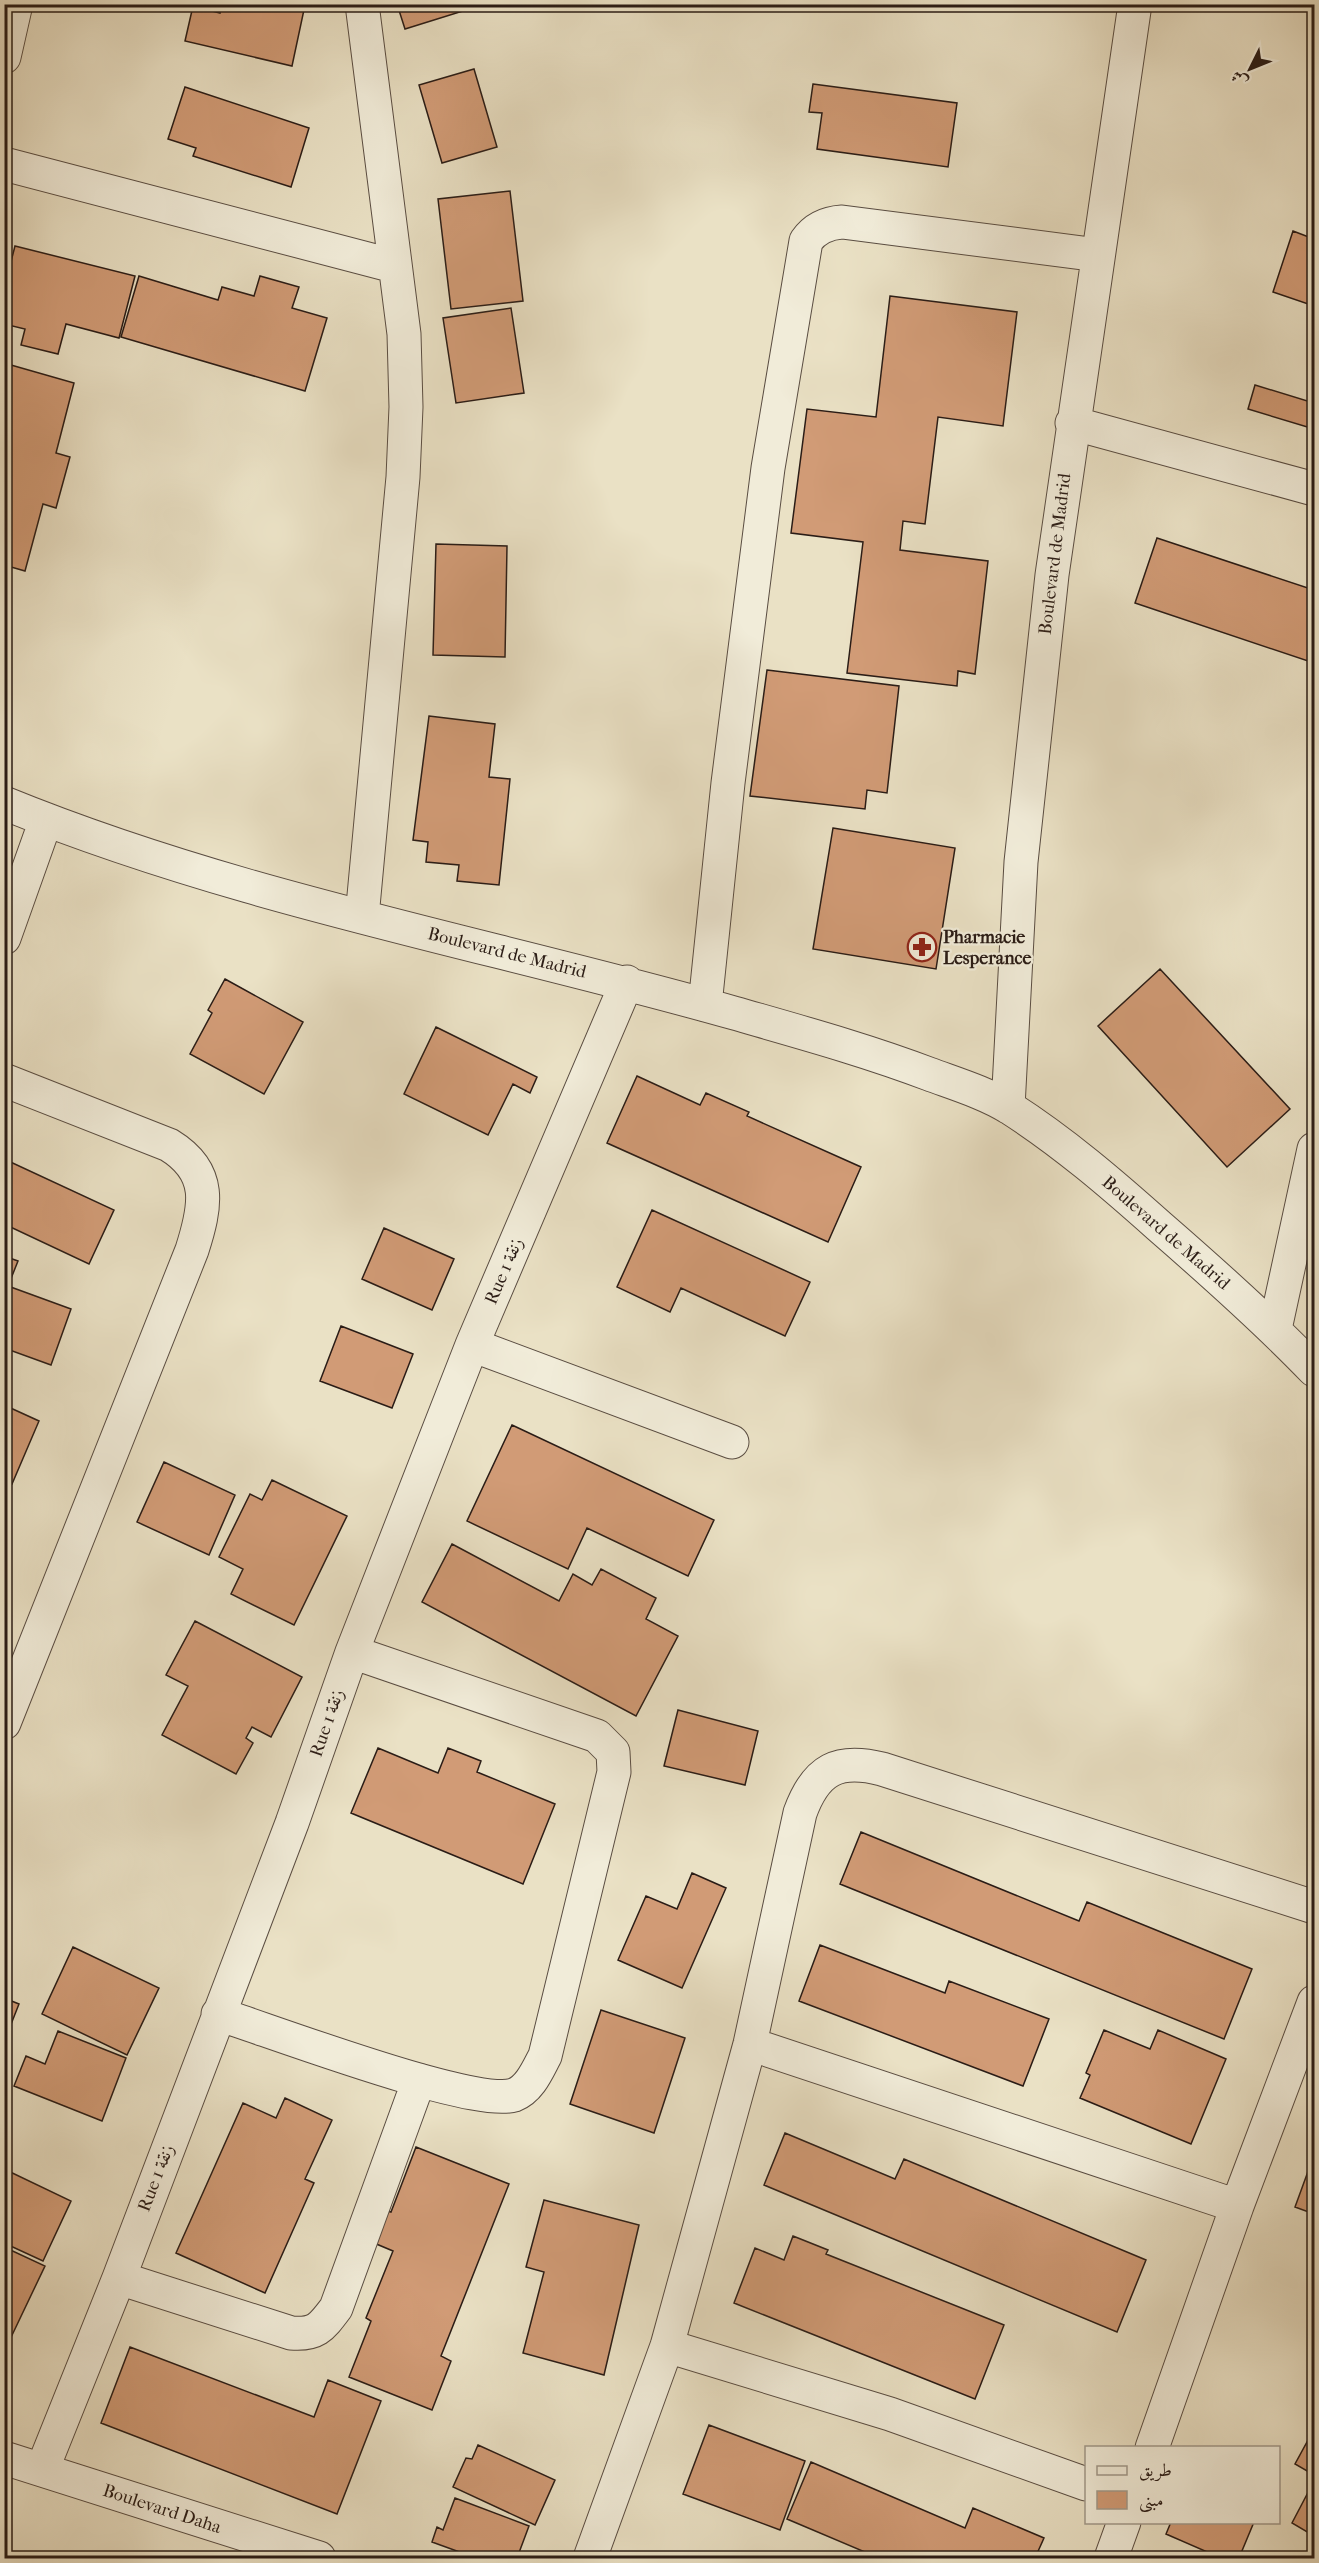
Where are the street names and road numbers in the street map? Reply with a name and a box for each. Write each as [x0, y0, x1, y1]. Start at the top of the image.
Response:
street label: Boulevard de Madrid [1035, 472, 1075, 636]
street label: Boulevard de Madrid [426, 923, 589, 983]
street label: Boulevard de Madrid [1098, 1172, 1234, 1294]
street label: Rue 1 زنقة [481, 1235, 527, 1307]
street label: Rue 1 زنقة [306, 1686, 348, 1760]
street label: Rue 1 زنقة [134, 2141, 178, 2215]
street label: Boulevard Daha [100, 2480, 224, 2538]

